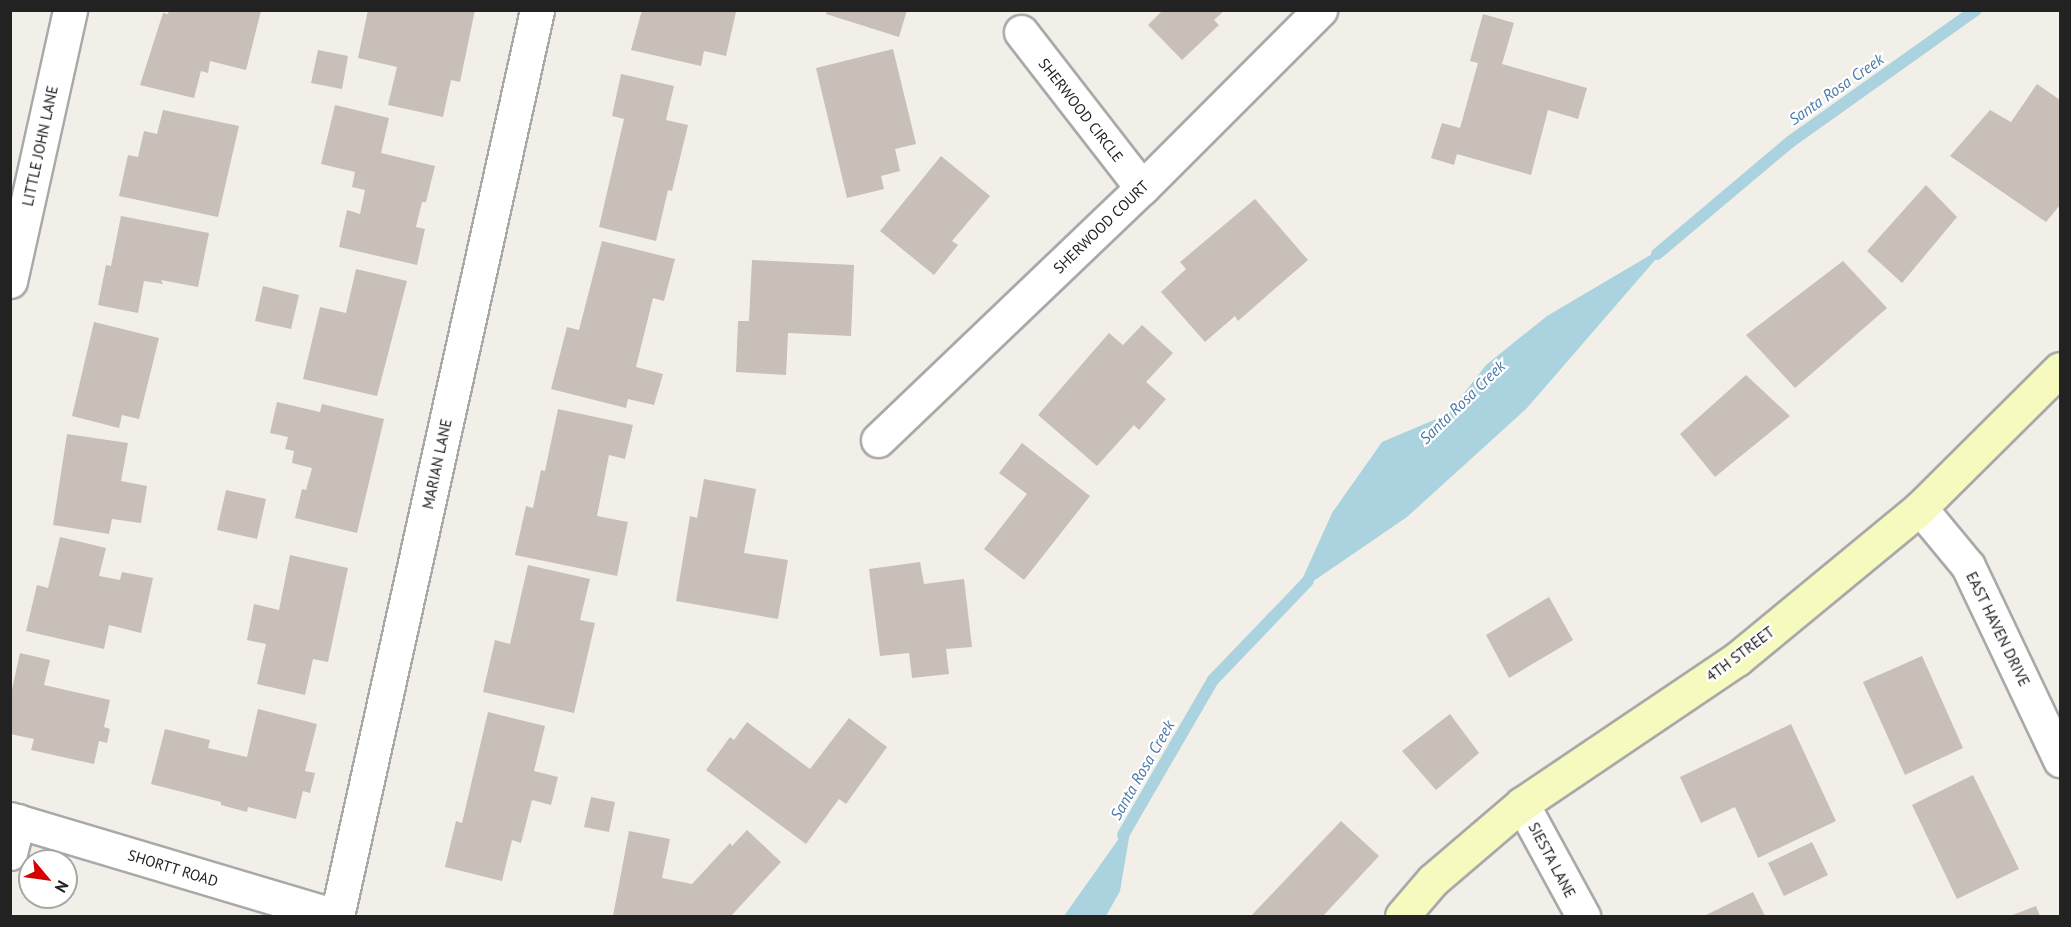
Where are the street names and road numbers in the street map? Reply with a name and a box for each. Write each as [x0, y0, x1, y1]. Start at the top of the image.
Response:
street label: SHERWOOD CIRCLE [1035, 55, 1127, 165]
street label: LITTLE JOHN LANE [18, 84, 62, 208]
street label: SHERWOOD COURT [1050, 177, 1152, 277]
street label: MARIAN LANE [419, 417, 455, 511]
street label: EAST HAVEN DRIVE [1962, 569, 2034, 689]
street label: 4TH STREET [1703, 623, 1777, 685]
street label: SIESTA LANE [1525, 819, 1579, 901]
street label: SHORTT ROAD [125, 846, 221, 890]

